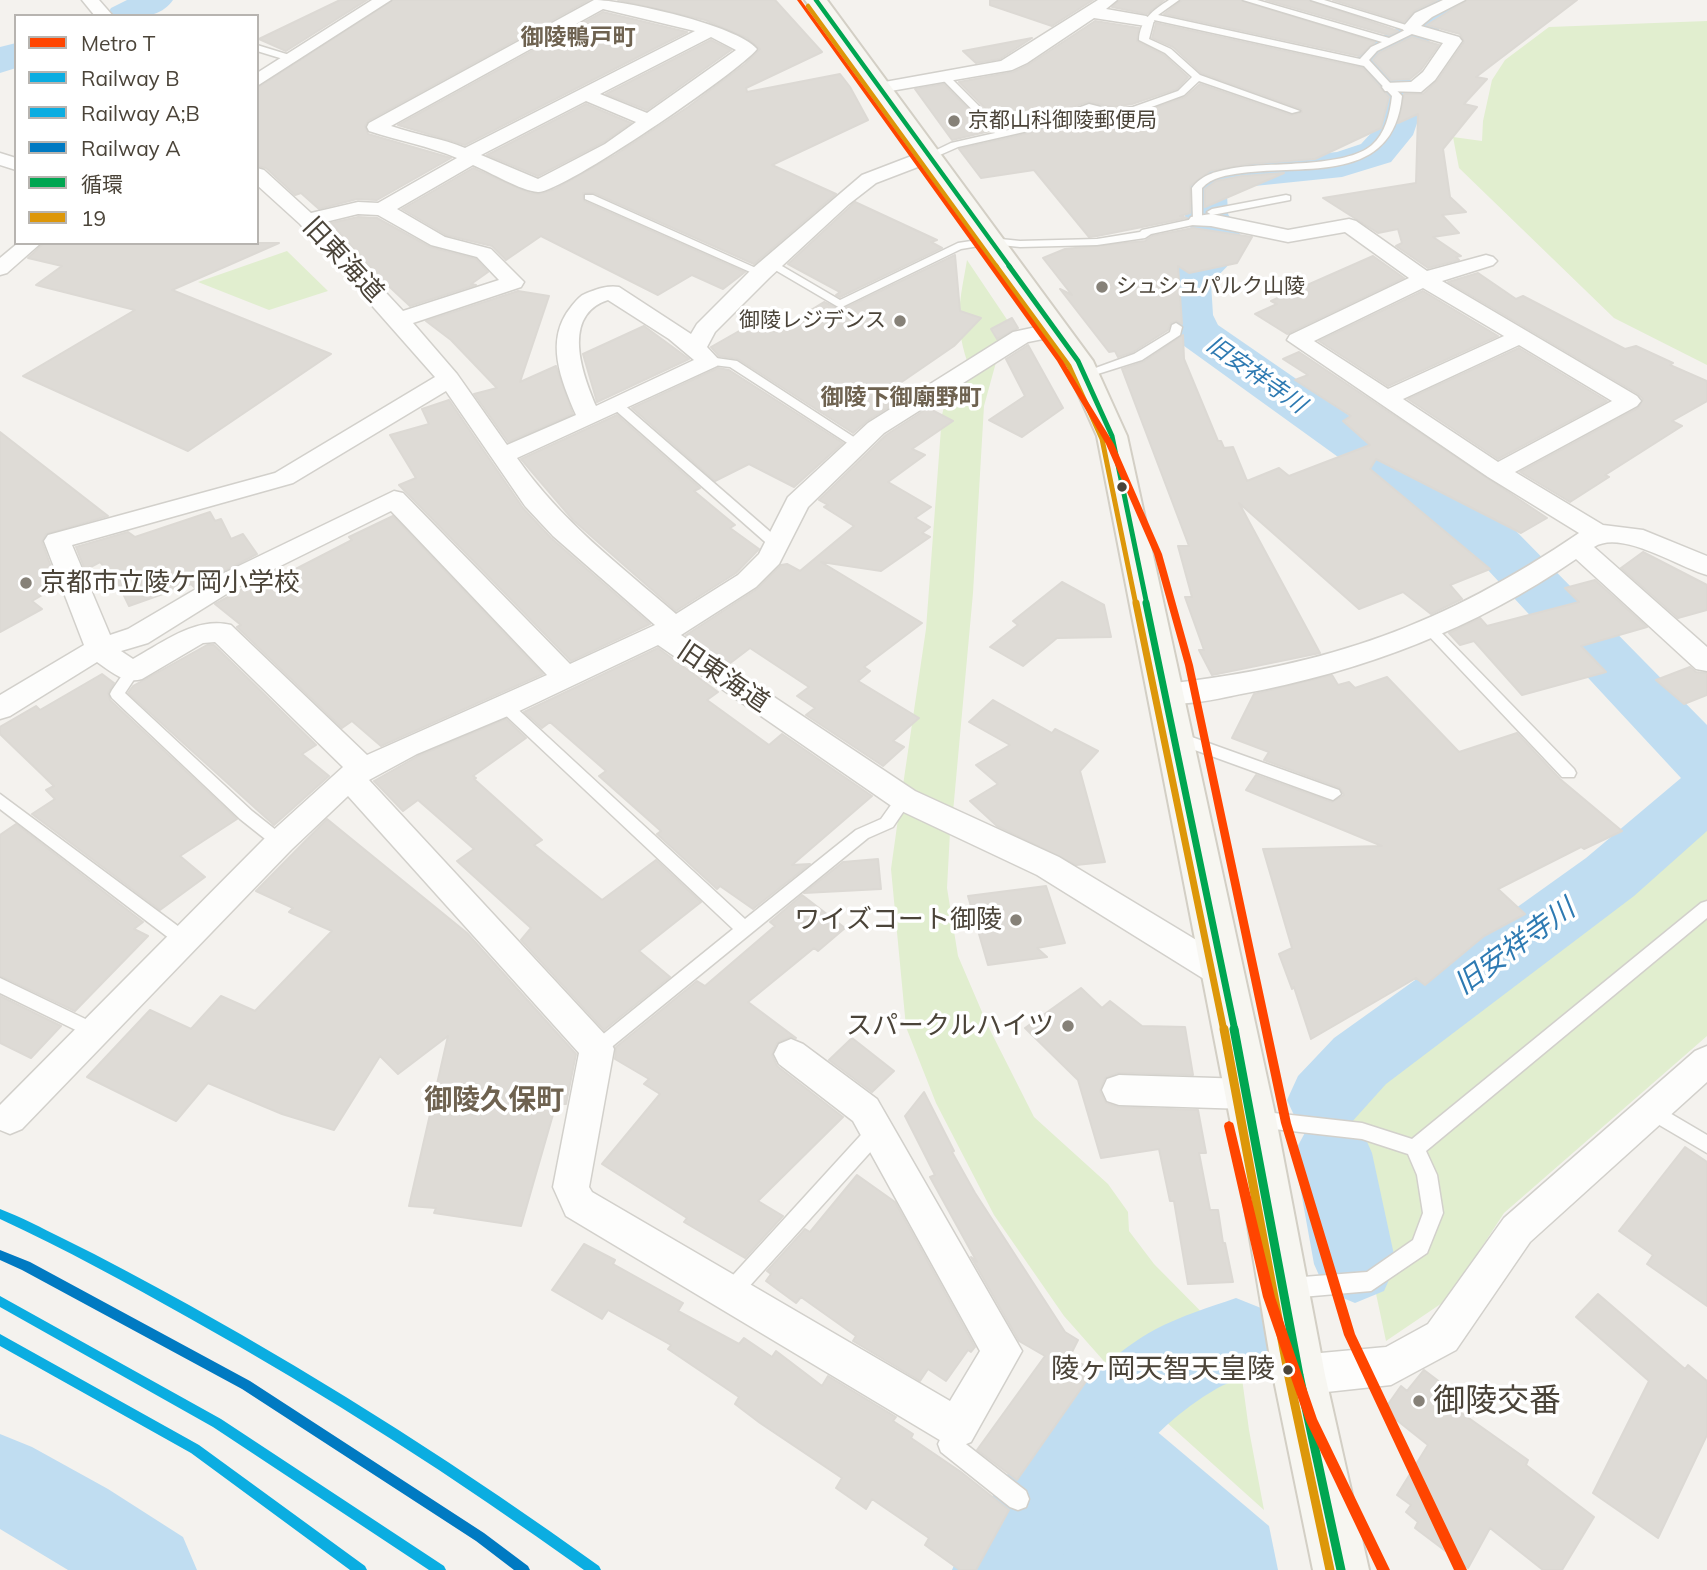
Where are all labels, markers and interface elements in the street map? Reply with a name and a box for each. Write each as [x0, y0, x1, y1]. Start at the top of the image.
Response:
legend [14, 14, 259, 245]
district label: 御陵鴨戸町 [521, 24, 635, 52]
text: Metro T [81, 30, 155, 56]
text: Railway B [81, 65, 180, 91]
text: Railway A;B [81, 100, 200, 126]
place label: 京都山科御陵郵便局 [968, 108, 1157, 134]
marker: 京都山科御陵郵便局 [946, 113, 962, 129]
text: Railway A [81, 135, 181, 161]
text: 循環 [81, 171, 123, 197]
text: 19 [81, 205, 106, 231]
street label: 旧東海道 [296, 211, 390, 309]
place label: シュシュパルク山陵 [1116, 274, 1305, 300]
marker: シュシュパルク山陵 [1094, 279, 1110, 295]
place label: 御陵レジデンス [739, 308, 886, 334]
marker: 御陵レジデンス [892, 313, 908, 329]
water label: 旧安祥寺川 [1201, 331, 1311, 419]
district label: 御陵下御廟野町 [821, 384, 981, 412]
unlabelled marker [1115, 480, 1129, 494]
place label: 京都市立陵ケ岡小学校 [40, 567, 300, 599]
marker: 京都市立陵ケ岡小学校 [18, 575, 34, 591]
street label: 旧東海道 [671, 635, 775, 719]
water label: 旧安祥寺川 [1448, 892, 1582, 1002]
place label: ワイズコート御陵 [794, 904, 1002, 936]
marker: ワイズコート御陵 [1008, 912, 1024, 928]
place label: スパークルハイツ [846, 1010, 1054, 1042]
marker: スパークルハイツ [1060, 1018, 1076, 1034]
district label: 御陵久保町 [424, 1084, 564, 1118]
place label: 陵ヶ岡天智天皇陵 [1051, 1353, 1275, 1387]
marker: 陵ヶ岡天智天皇陵 [1281, 1363, 1295, 1377]
place label: 御陵交番 [1433, 1382, 1561, 1420]
marker: 御陵交番 [1411, 1393, 1427, 1409]

